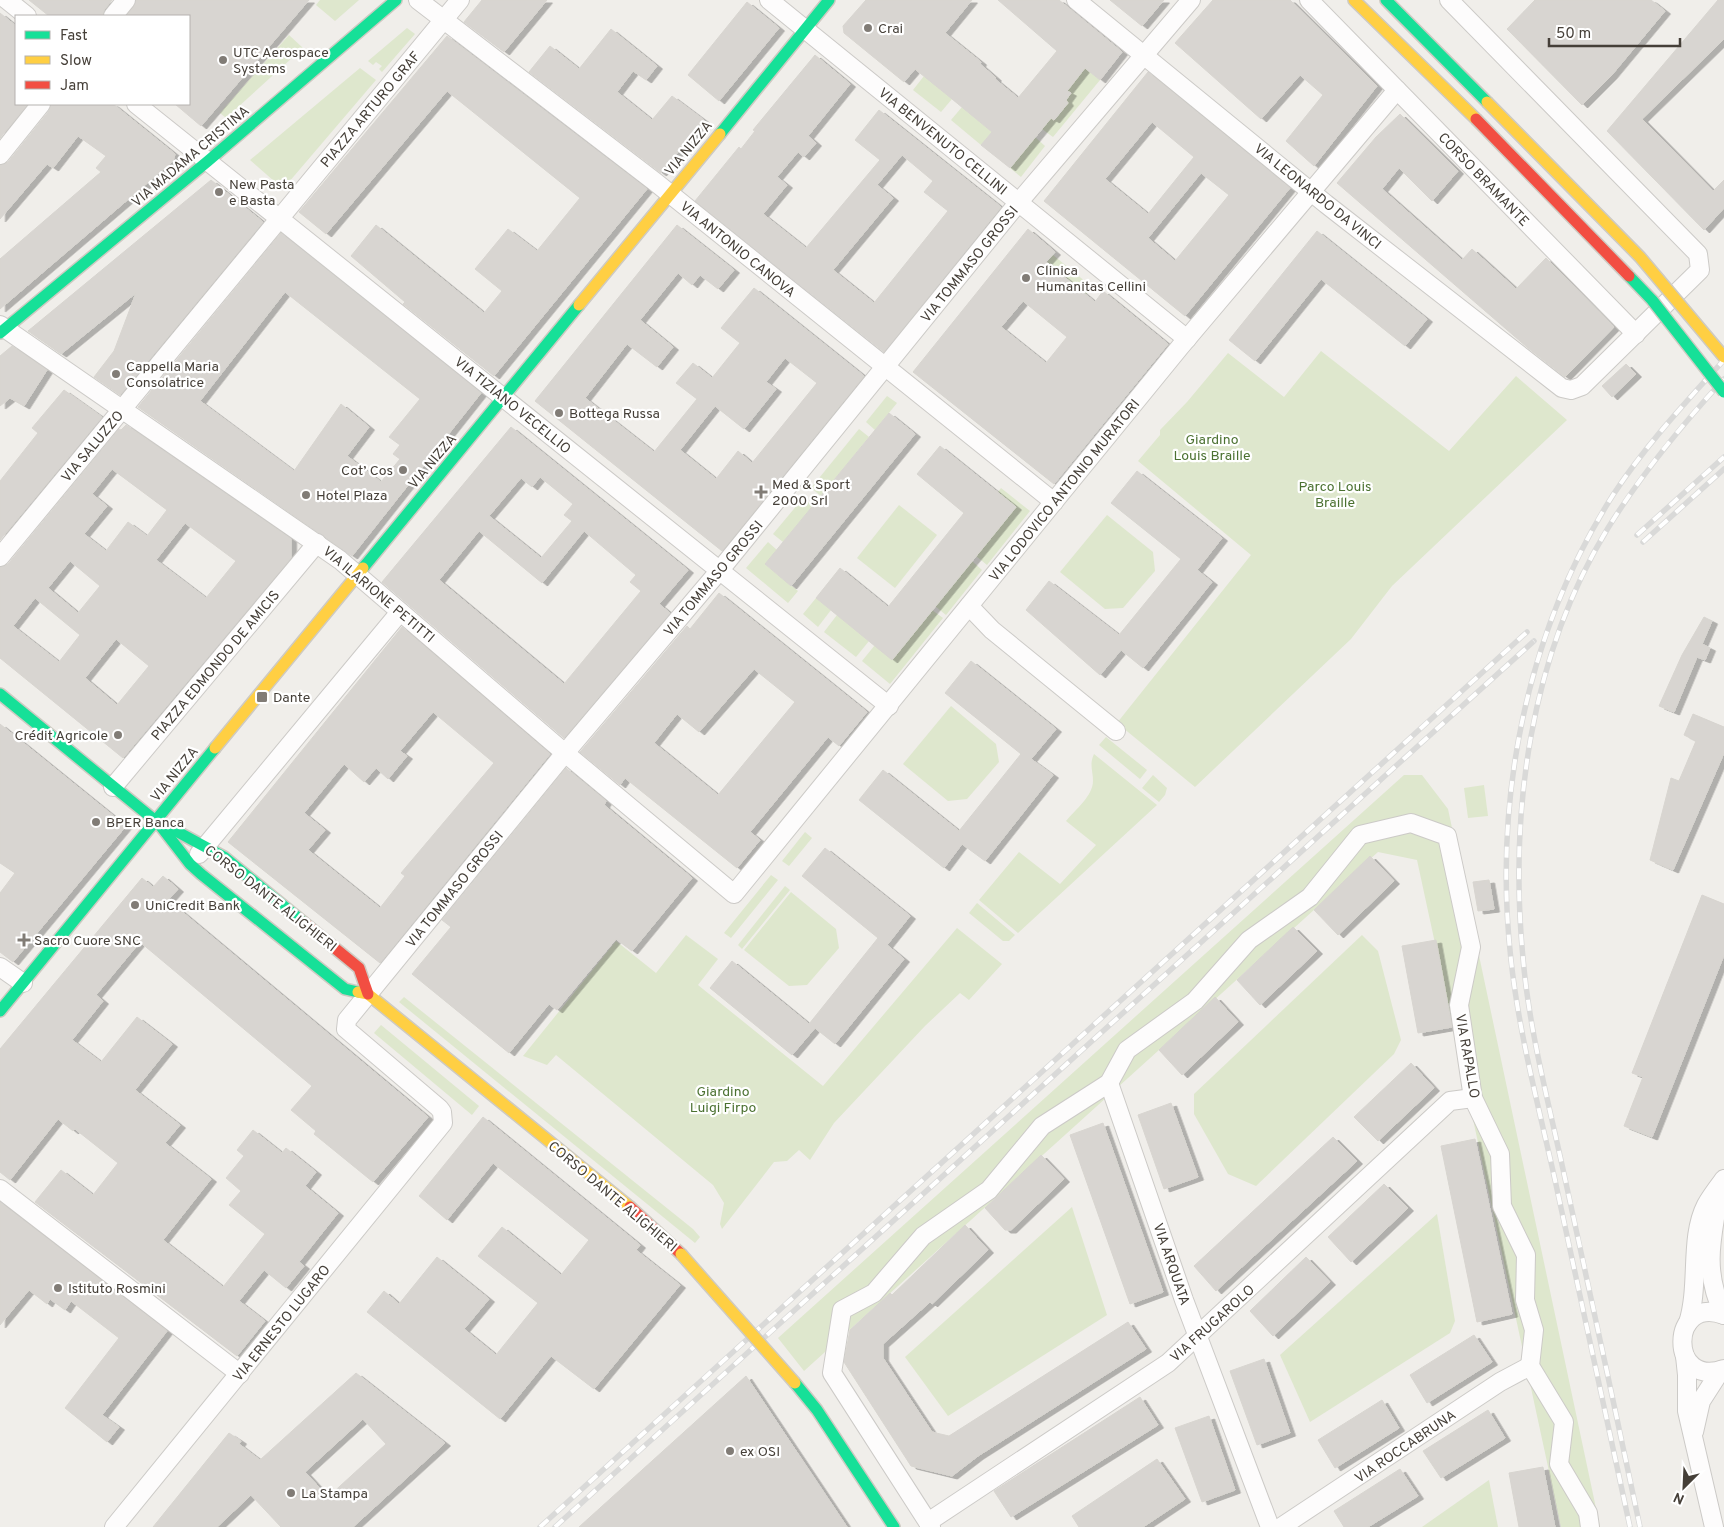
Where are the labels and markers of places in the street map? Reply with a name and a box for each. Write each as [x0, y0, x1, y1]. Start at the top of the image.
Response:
place label: Crai [878, 21, 903, 38]
marker: Crai [862, 22, 874, 34]
place label: UTC Aerospace Systems [233, 45, 329, 78]
marker: UTC Aerospace Systems [217, 54, 229, 66]
place label: New Pasta e Basta [229, 177, 294, 210]
marker: New Pasta e Basta [213, 186, 225, 198]
place label: Clinica Humanitas Cellini [1036, 263, 1146, 296]
marker: Clinica Humanitas Cellini [1020, 272, 1032, 284]
place label: Cappella Maria Consolatrice [126, 359, 219, 392]
marker: Cappella Maria Consolatrice [110, 368, 122, 380]
place label: Bottega Russa [569, 406, 660, 423]
marker: Bottega Russa [553, 407, 565, 419]
place label: Cot’ Cos [341, 463, 393, 480]
marker: Cot’ Cos [397, 464, 409, 476]
place label: Med & Sport 2000 Srl [772, 477, 850, 510]
marker: Med & Sport 2000 Srl [754, 485, 768, 499]
place label: Hotel Plaza [316, 488, 387, 505]
marker: Hotel Plaza [300, 489, 312, 501]
marker: Dante [255, 690, 269, 704]
place label: Dante [273, 690, 310, 707]
place label: Crédit Agricole [14, 728, 108, 745]
marker: Crédit Agricole [112, 729, 124, 741]
place label: BPER Banca [106, 815, 184, 832]
marker: BPER Banca [90, 816, 102, 828]
place label: UniCredit Bank [145, 898, 240, 915]
marker: UniCredit Bank [129, 899, 141, 911]
place label: Sacro Cuore SNC [34, 933, 141, 950]
marker: Sacro Cuore SNC [18, 934, 30, 946]
place label: Istituto Rosmini [68, 1281, 166, 1298]
marker: Istituto Rosmini [52, 1282, 64, 1294]
place label: ex OSI [740, 1444, 780, 1461]
marker: ex OSI [724, 1445, 736, 1457]
place label: La Stampa [301, 1486, 368, 1503]
marker: La Stampa [285, 1487, 297, 1499]

